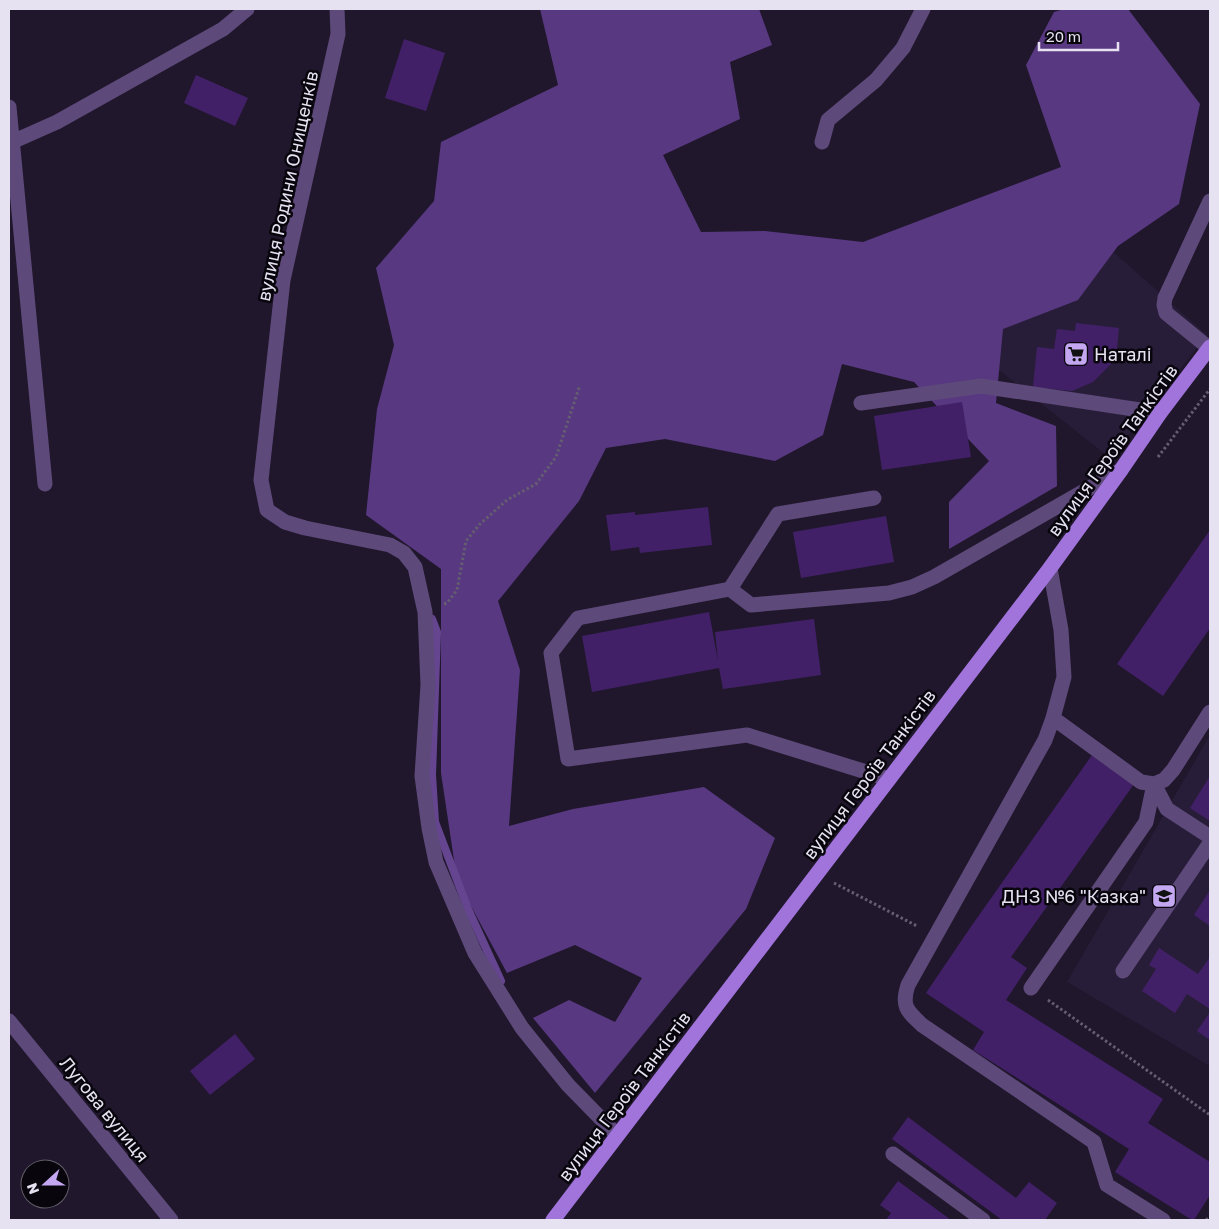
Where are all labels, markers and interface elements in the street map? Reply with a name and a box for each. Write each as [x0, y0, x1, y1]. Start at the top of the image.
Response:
scale bar [1039, 20, 1118, 52]
text: 20 m [1046, 27, 1081, 45]
street label: вулиця Родини Онищенків [252, 69, 322, 303]
supermarket icon: Наталі [1063, 341, 1089, 367]
place label: Наталі [1094, 343, 1152, 365]
street label: вулиця Героїв Танкістів [1042, 360, 1182, 540]
street label: вулиця Героїв Танкістів [798, 685, 940, 863]
school or university icon: ДНЗ №6 "Казка" [1151, 883, 1177, 909]
place label: ДНЗ №6 "Казка" [1002, 885, 1146, 907]
street label: вулиця Героїв Танкістів [553, 1007, 695, 1185]
street label: Лугова вулиця [56, 1052, 154, 1166]
north arrow [20, 1159, 70, 1209]
text: N [23, 1181, 42, 1197]

